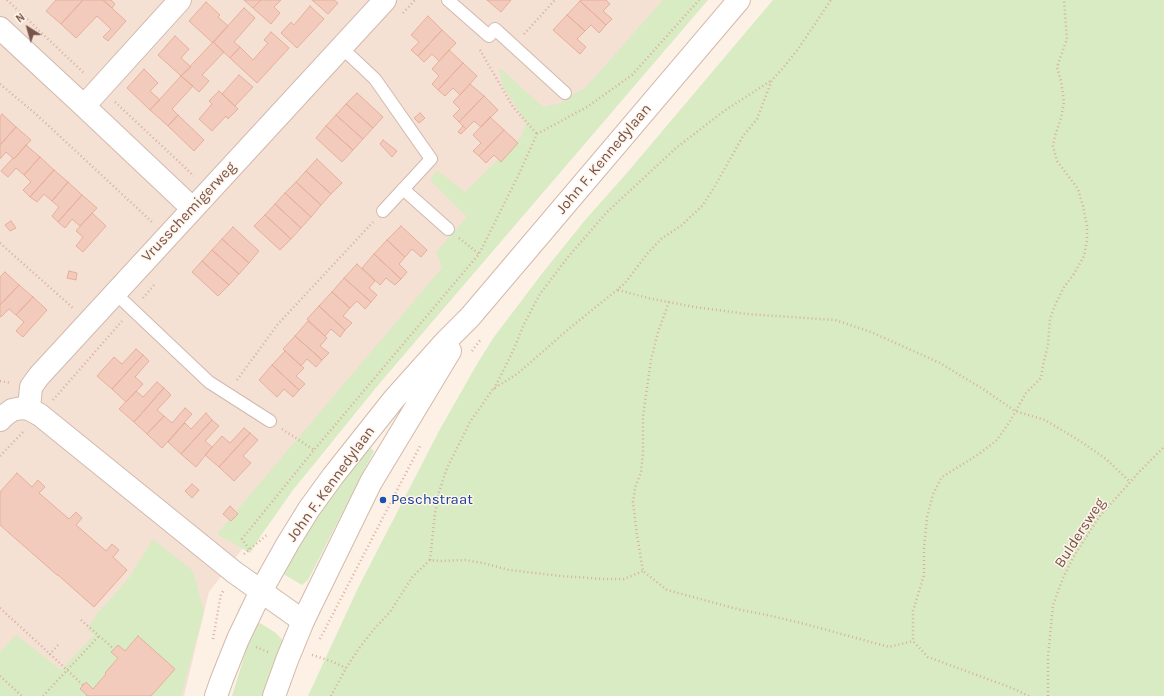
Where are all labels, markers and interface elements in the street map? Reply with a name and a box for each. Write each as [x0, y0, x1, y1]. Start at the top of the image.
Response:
north arrow [8, 8, 48, 48]
text: N [13, 10, 28, 26]
street label: John F. Kennedylaan [553, 100, 655, 218]
street label: Vrusschemigerweg [138, 158, 240, 266]
street label: John F. Kennedylaan [283, 423, 379, 545]
place label: Peschstraat [391, 491, 473, 509]
marker: Peschstraat [378, 495, 388, 505]
street label: Buldersweg [1051, 495, 1109, 571]

